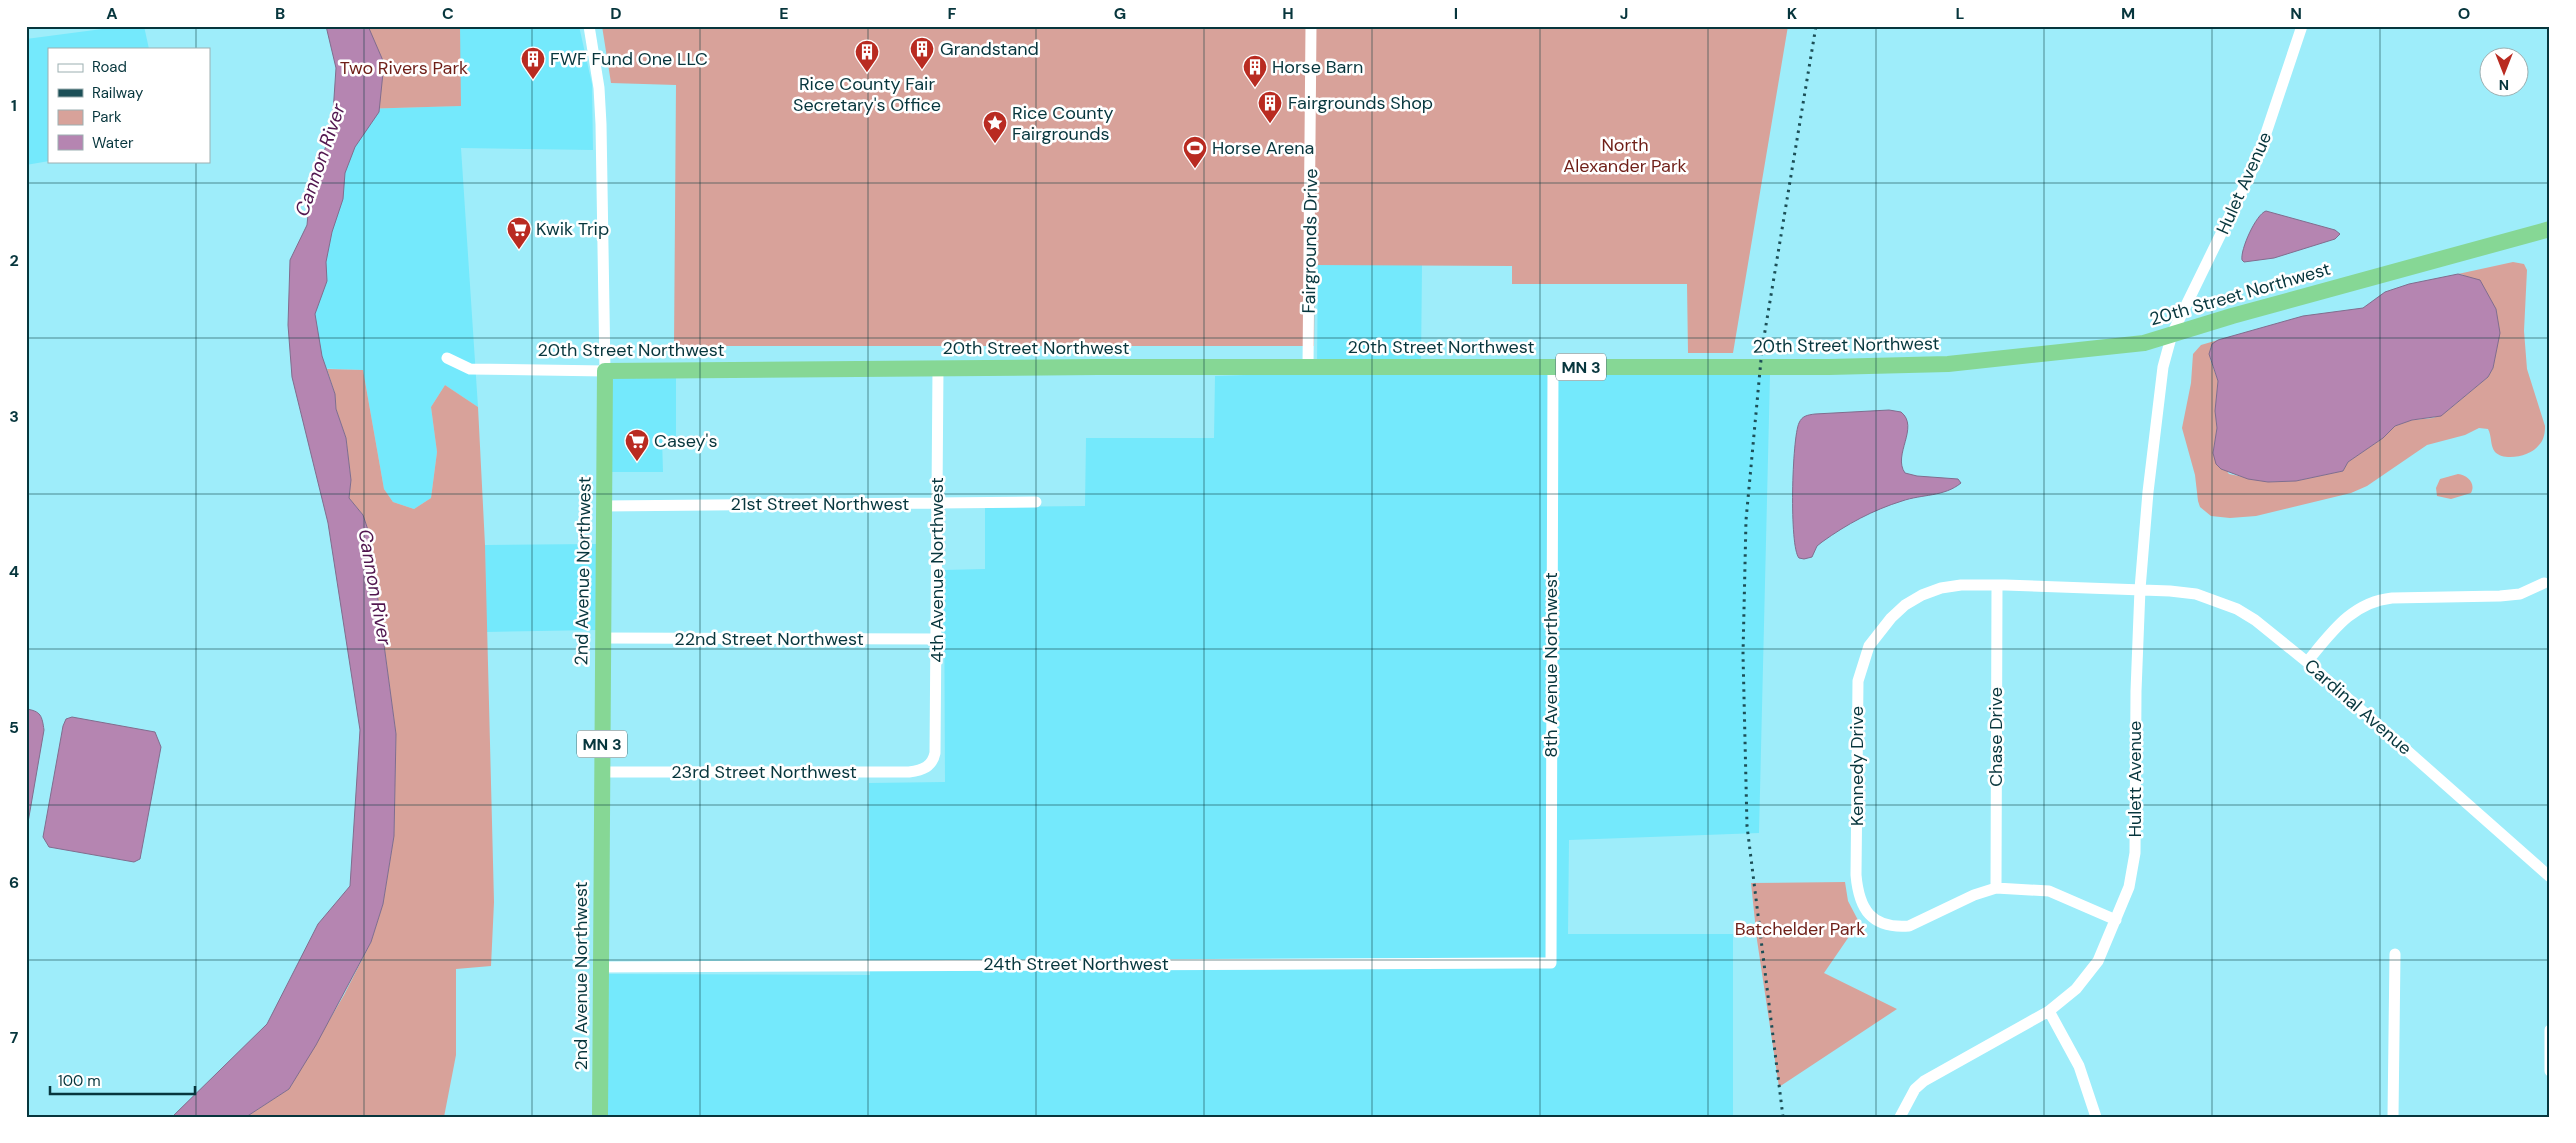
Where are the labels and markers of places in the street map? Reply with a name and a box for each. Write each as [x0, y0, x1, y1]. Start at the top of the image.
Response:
building icon: Grandstand [909, 36, 935, 70]
place label: Grandstand [940, 37, 1039, 61]
building icon: Rice County Fair Secretary's Office [854, 39, 880, 73]
building icon: FWF Fund One LLC [520, 46, 546, 80]
place label: FWF Fund One LLC [550, 47, 708, 71]
building icon: Horse Barn [1242, 54, 1268, 88]
place label: Horse Barn [1272, 55, 1363, 79]
place label: Rice County Fair Secretary's Office [793, 72, 941, 117]
building icon: Fairgrounds Shop [1257, 90, 1283, 124]
place label: Fairgrounds Shop [1288, 91, 1433, 115]
place label: Rice County Fairgrounds [1012, 101, 1114, 146]
place icon: Rice County Fairgrounds [982, 110, 1008, 144]
sports icon: Horse Arena [1182, 135, 1208, 169]
place label: Horse Arena [1212, 136, 1314, 160]
supermarket icon: Kwik Trip [506, 216, 532, 250]
place label: Kwik Trip [536, 217, 609, 241]
supermarket icon: Casey's [624, 428, 650, 462]
place label: Casey's [654, 429, 718, 453]

